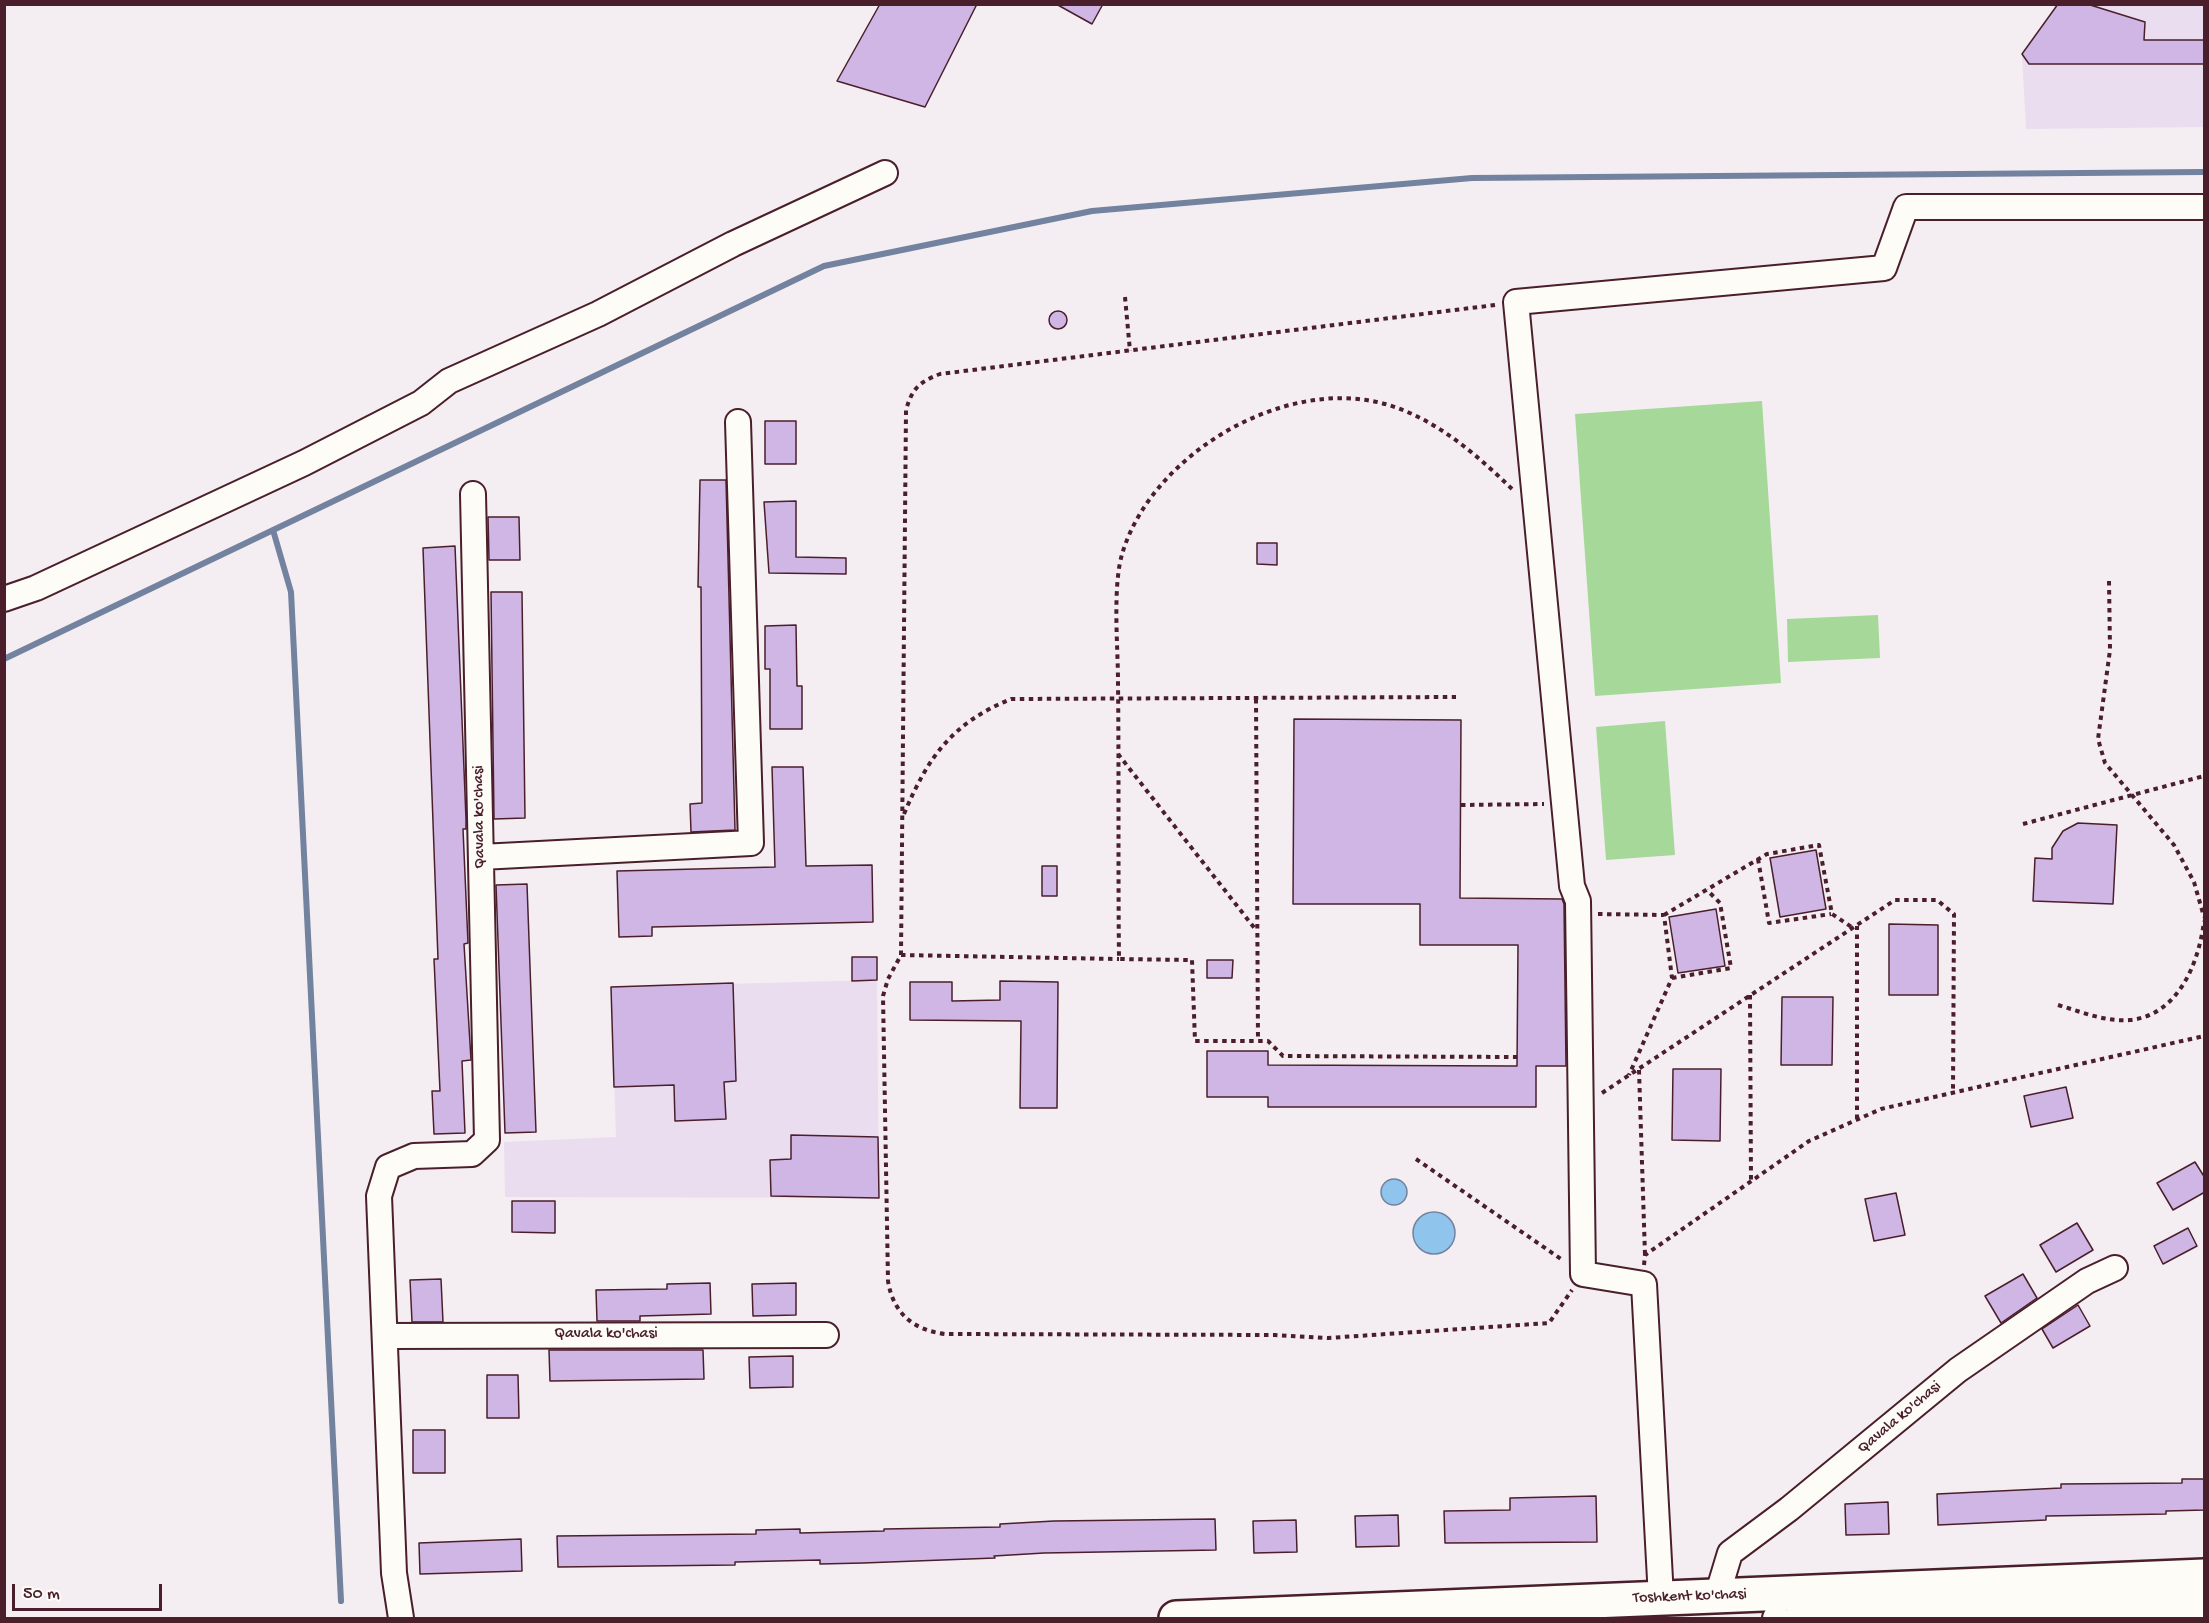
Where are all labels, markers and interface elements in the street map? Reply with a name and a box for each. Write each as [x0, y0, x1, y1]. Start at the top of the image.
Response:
street label: Qavala ko'chasi [469, 765, 491, 869]
street label: Qavala ko'chasi [554, 1325, 658, 1345]
street label: Qavala ko'chasi [1854, 1377, 1946, 1459]
scale bar [15, 1572, 165, 1610]
text: 50 m [23, 1584, 60, 1605]
street label: Toshkent ko'chasi [1633, 1585, 1747, 1609]

